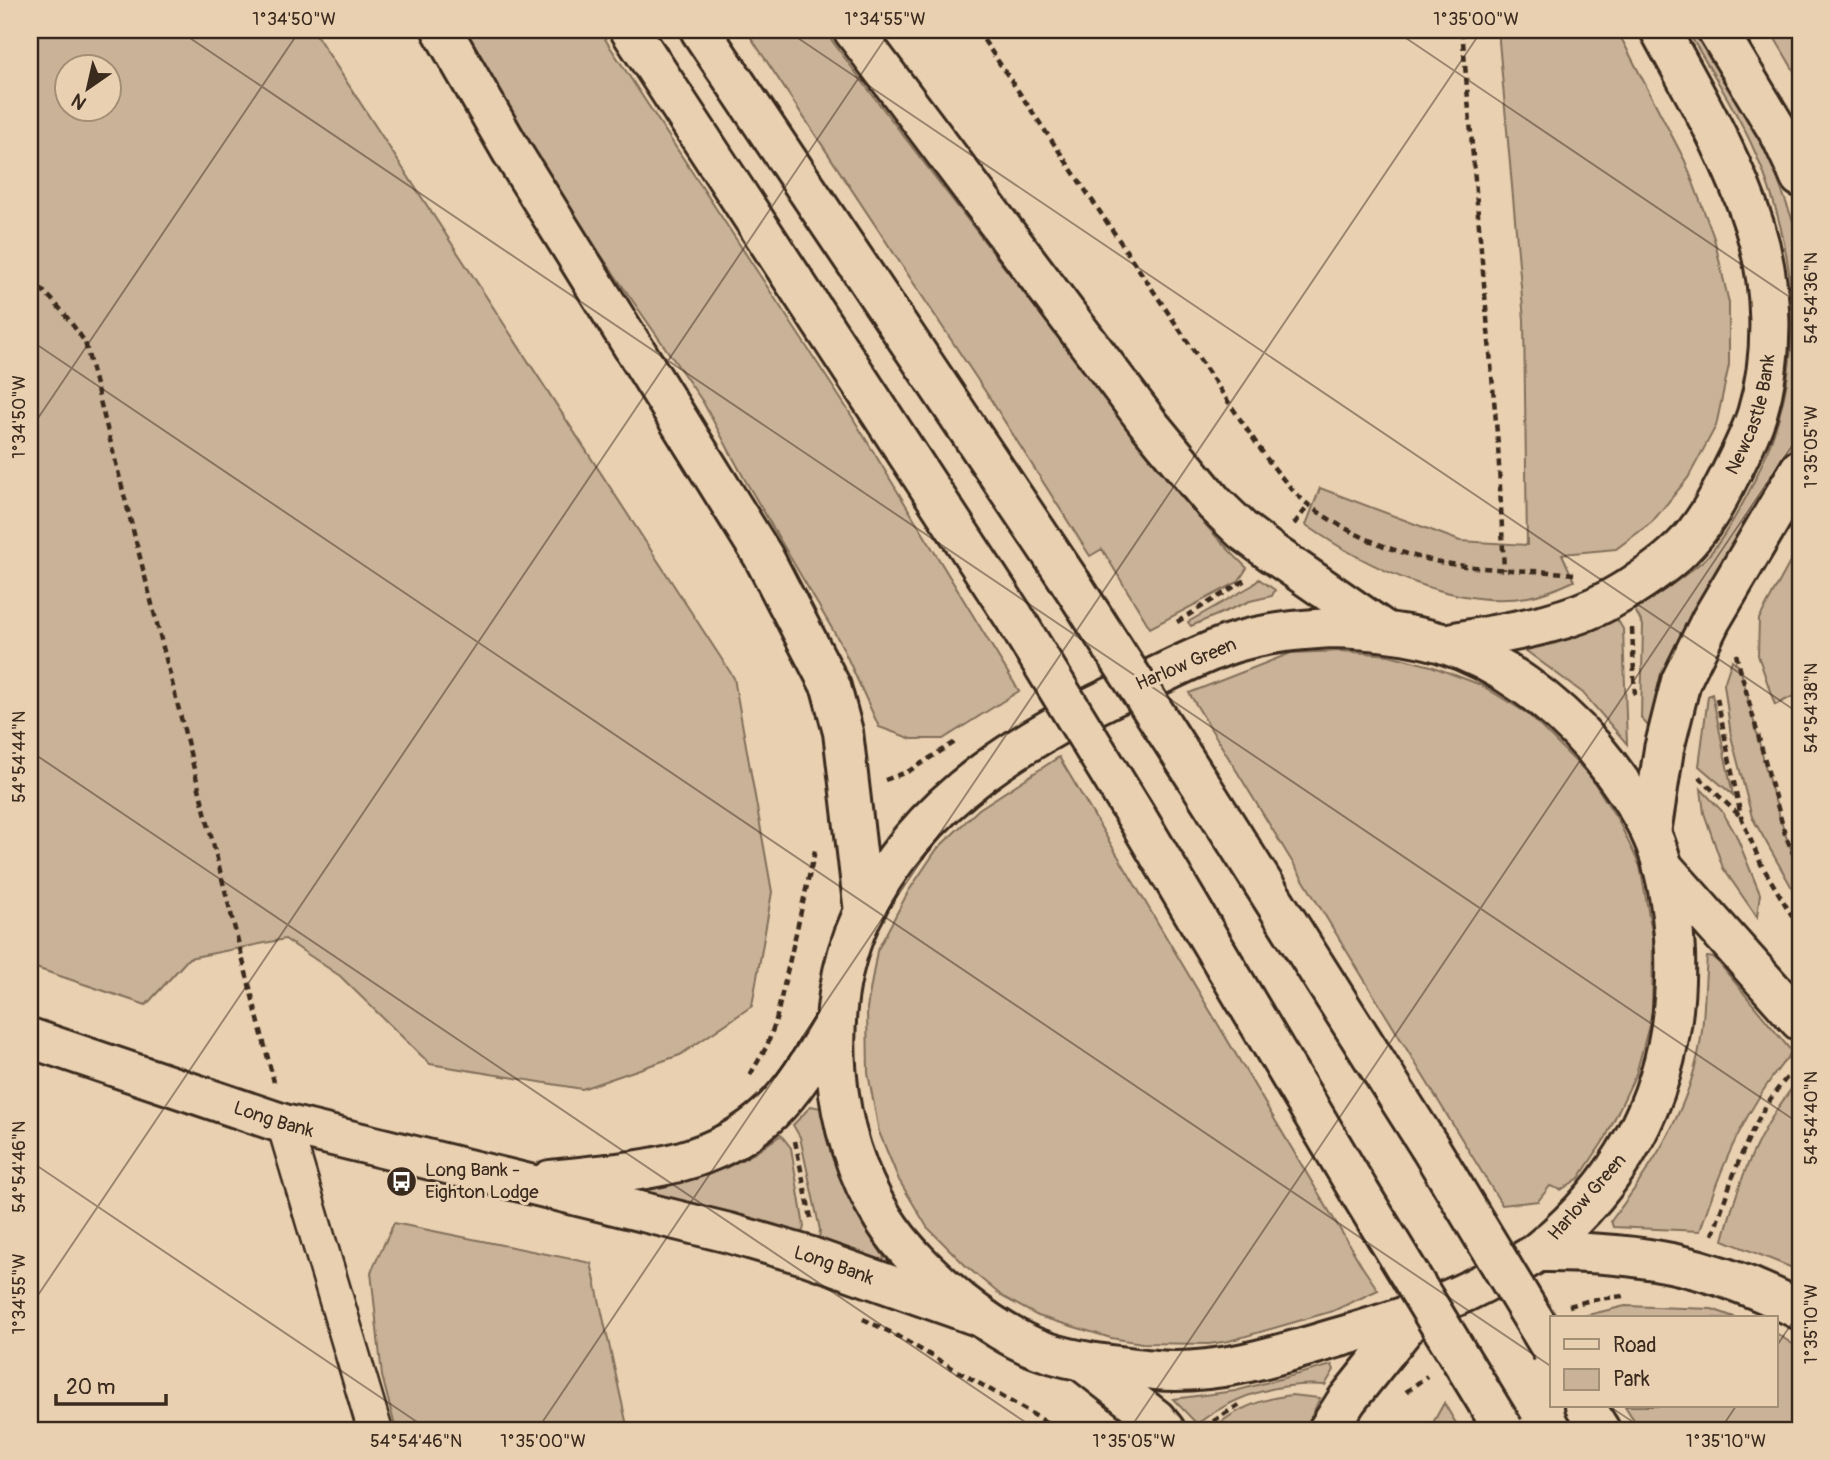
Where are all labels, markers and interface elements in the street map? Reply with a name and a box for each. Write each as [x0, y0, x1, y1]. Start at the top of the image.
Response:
text: 1°34'50"W [252, 8, 336, 31]
text: 1°34'55"W [844, 8, 926, 31]
text: 1°35'00"W [1433, 8, 1519, 31]
north arrow [52, 52, 122, 122]
text: N [67, 88, 91, 115]
text: 54°54'36"N [1800, 252, 1823, 344]
street label: Newcastle Bank [1720, 353, 1780, 479]
text: 1°34'50"W [8, 375, 31, 459]
text: 1°35'05"W [1800, 405, 1823, 489]
street label: Harlow Green [1132, 632, 1240, 696]
text: 54°54'38"N [1800, 663, 1823, 753]
text: 54°54'44"N [8, 711, 31, 803]
text: 54°54'40"N [1800, 1071, 1823, 1165]
street label: Long Bank [230, 1096, 316, 1143]
text: 54°54'46"N [8, 1121, 31, 1213]
street label: Harlow Green [1543, 1149, 1631, 1245]
place label: Long Bank - Eighton Lodge [425, 1158, 539, 1204]
bus stop icon: Long Bank - Eighton Lodge [385, 1164, 419, 1198]
street label: Long Bank [791, 1241, 877, 1290]
text: 1°34'55"W [8, 1253, 31, 1335]
text: 1°35'10"W [1800, 1284, 1823, 1364]
legend [1550, 1316, 1778, 1408]
text: Road [1613, 1332, 1657, 1359]
scale bar [56, 1362, 166, 1406]
text: Park [1613, 1366, 1650, 1393]
text: 20 m [66, 1374, 115, 1401]
text: 54°54'46"N [370, 1430, 462, 1453]
text: 1°35'00"W [500, 1430, 586, 1453]
text: 1°35'05"W [1092, 1430, 1176, 1453]
text: 1°35'10"W [1686, 1430, 1766, 1453]

